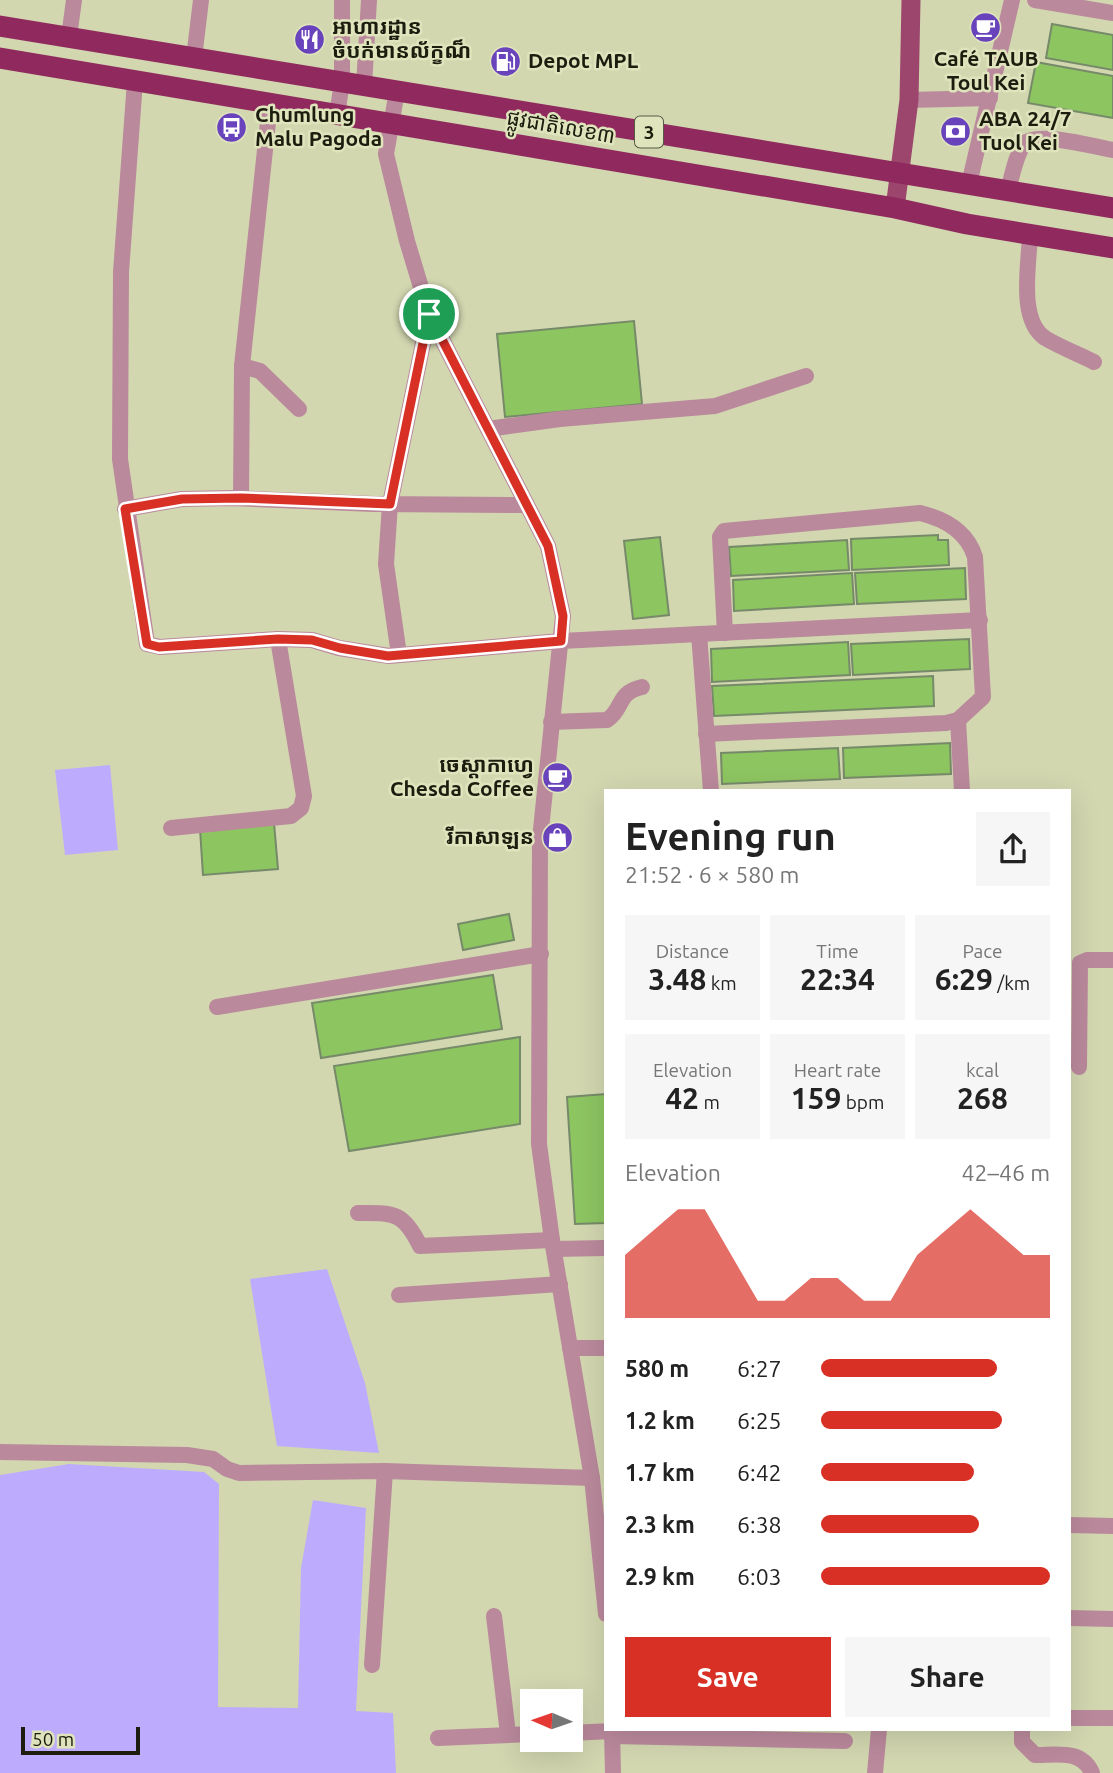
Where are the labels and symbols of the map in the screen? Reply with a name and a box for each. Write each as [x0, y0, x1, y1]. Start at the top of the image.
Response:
cafe icon: Café TAUB Toul Kei [969, 10, 1003, 44]
place label: អាហារដ្ឋាន ចំបក់មានល័ក្ខណ៏ [332, 14, 471, 65]
restaurant icon: អាហារដ្ឋាន ចំបក់មានល័ក្ខណ៏ [292, 22, 326, 56]
fuel station icon: Depot MPL [488, 44, 522, 78]
place label: Café TAUB Toul Kei [934, 46, 1038, 94]
place label: Depot MPL [528, 48, 639, 72]
place label: Chumlung Malu Pagoda [255, 102, 382, 150]
street label: ផ្លូវជាតិលេខ៣ [504, 105, 617, 155]
place label: ABA 24/7 Tuol Kei [979, 106, 1072, 154]
bus stop icon: Chumlung Malu Pagoda [215, 110, 249, 144]
bank icon: ABA 24/7 Tuol Kei [939, 114, 973, 148]
road number: 3 [635, 116, 663, 148]
pin [399, 284, 459, 344]
place label: ចេស្ដាកាហ្វេ Chesda Coffee [390, 752, 534, 800]
cafe icon: ចេស្ដាកាហ្វេ Chesda Coffee [540, 760, 574, 794]
shop icon: រីកាសាឡន [540, 820, 574, 854]
place label: រីកាសាឡន [445, 824, 534, 849]
north arrow [520, 1689, 583, 1752]
scale bar [21, 1724, 140, 1756]

